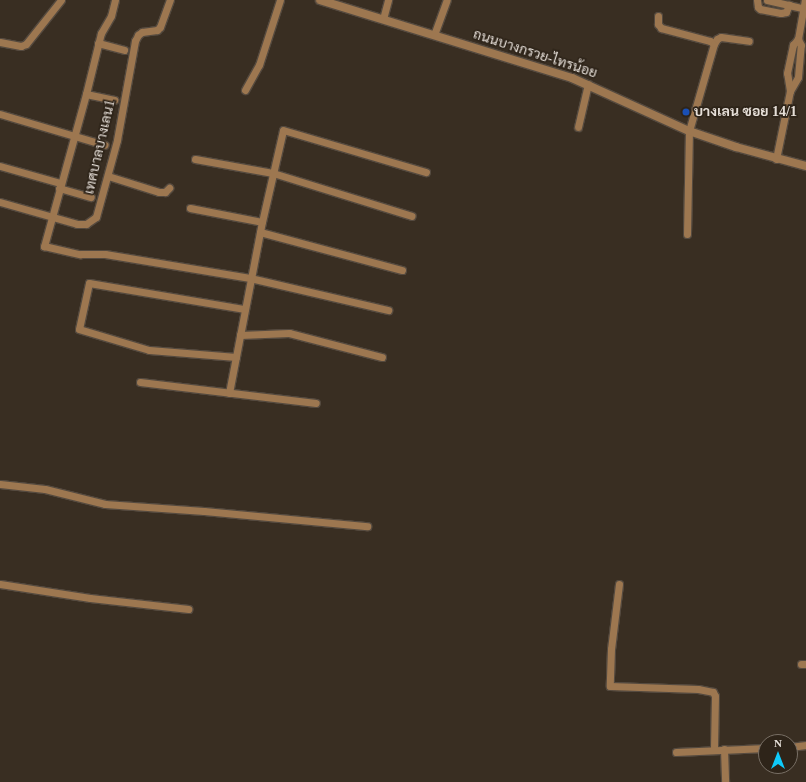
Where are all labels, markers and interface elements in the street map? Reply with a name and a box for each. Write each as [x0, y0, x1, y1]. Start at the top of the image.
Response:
street label: ถนนบางกรวย-ไทรน้อย [471, 26, 599, 82]
street label: เทศบาลบางเลน1 [81, 98, 119, 196]
place label: บางเลน ซอย 14/1 [694, 104, 797, 120]
marker: บางเลน ซอย 14/1 [681, 107, 691, 117]
north arrow [758, 734, 798, 774]
text: N [774, 737, 782, 749]

